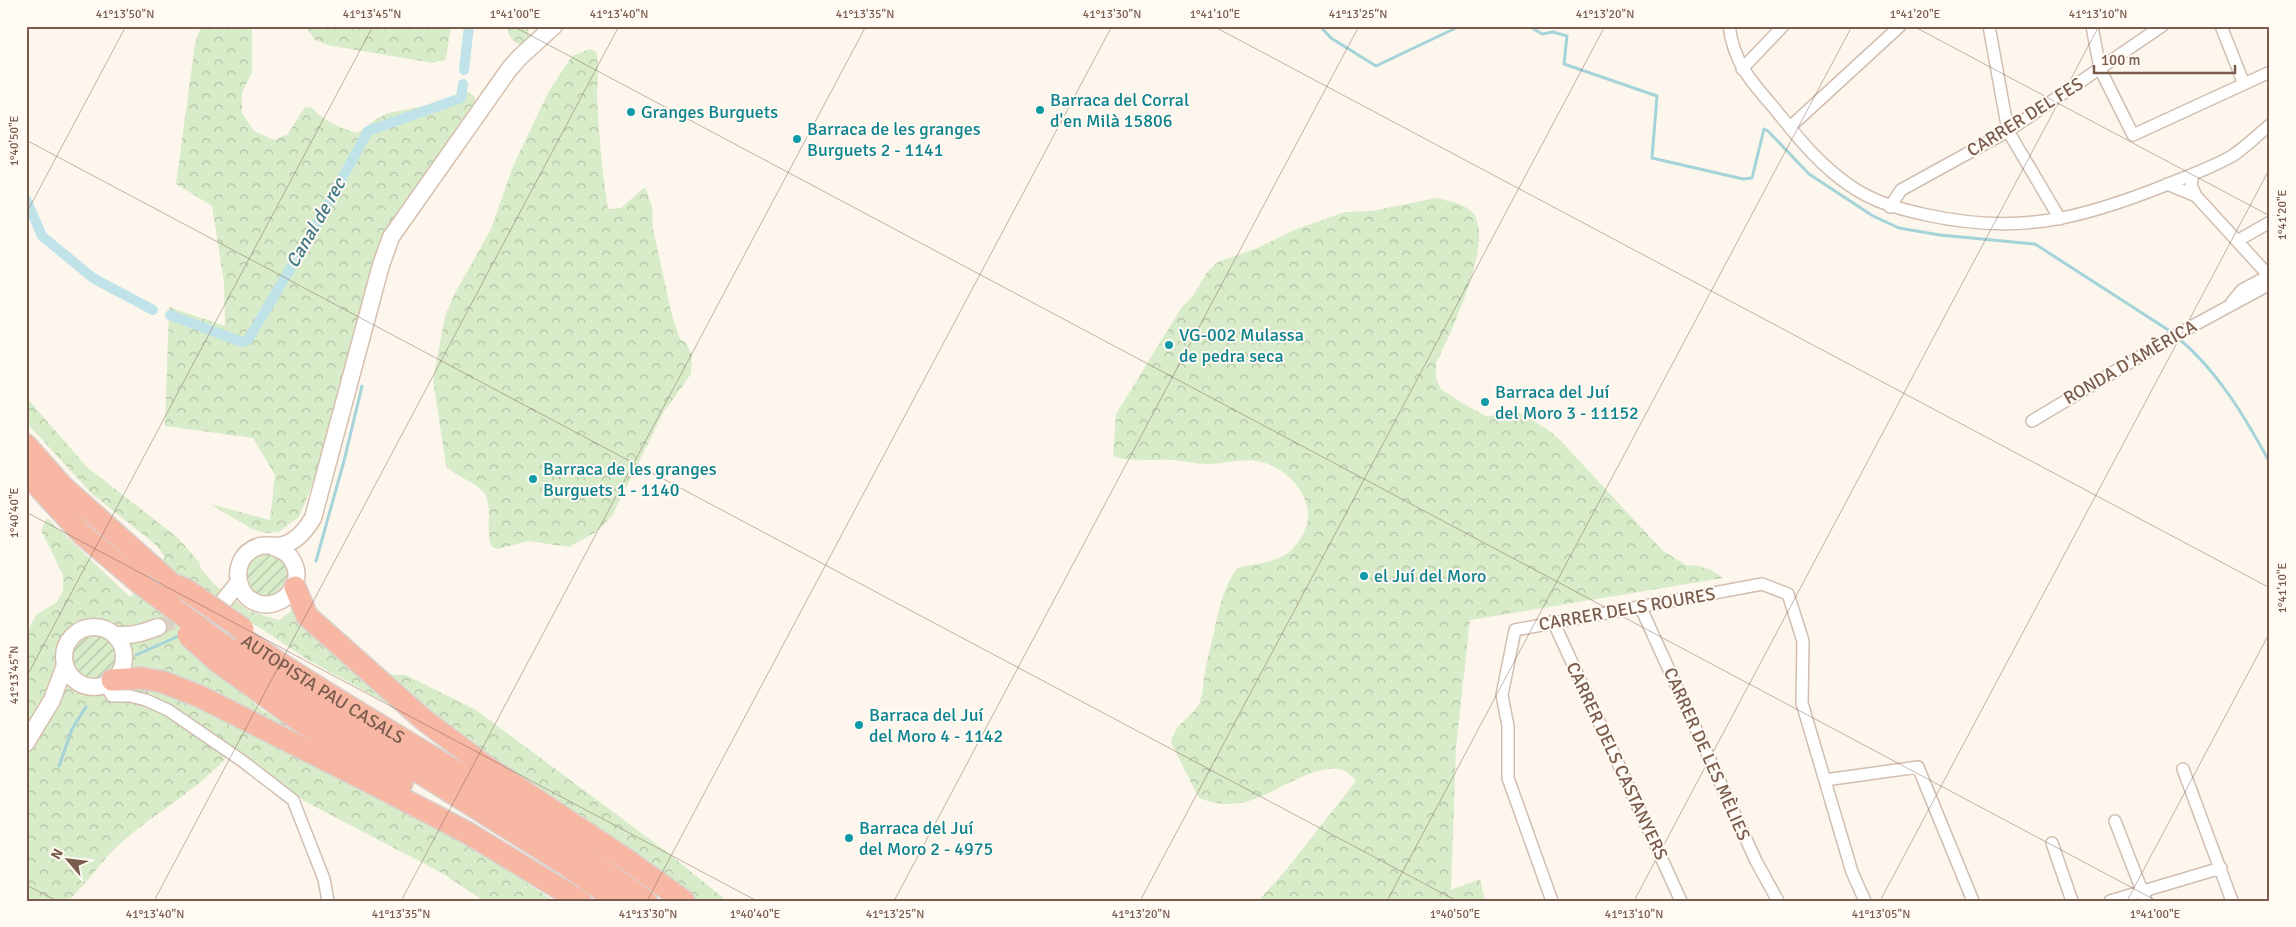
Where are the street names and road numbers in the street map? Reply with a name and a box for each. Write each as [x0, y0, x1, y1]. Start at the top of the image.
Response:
street label: CARRER DEL FES [1963, 72, 2087, 162]
street label: RONDA D'AMÈRICA [2060, 315, 2200, 409]
street label: CARRER DELS ROURES [1537, 583, 1717, 635]
street label: AUTOPISTA PAU CASALS [237, 630, 409, 749]
street label: CARRER DELS CASTANYERS [1561, 659, 1673, 863]
street label: CARRER DE LES MÈLIES [1659, 664, 1755, 844]

